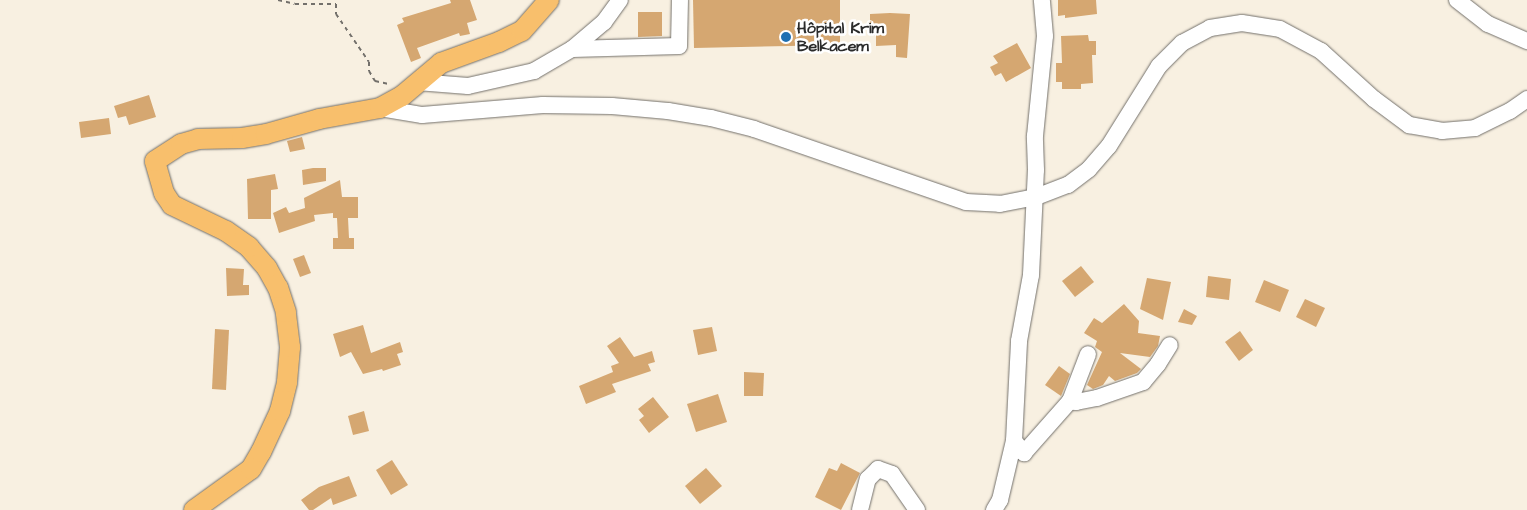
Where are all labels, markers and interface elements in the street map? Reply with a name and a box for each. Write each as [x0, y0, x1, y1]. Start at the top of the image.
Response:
place label: Hôpital Krim Belkacem [797, 18, 884, 56]
marker: Hôpital Krim Belkacem [779, 30, 793, 44]

